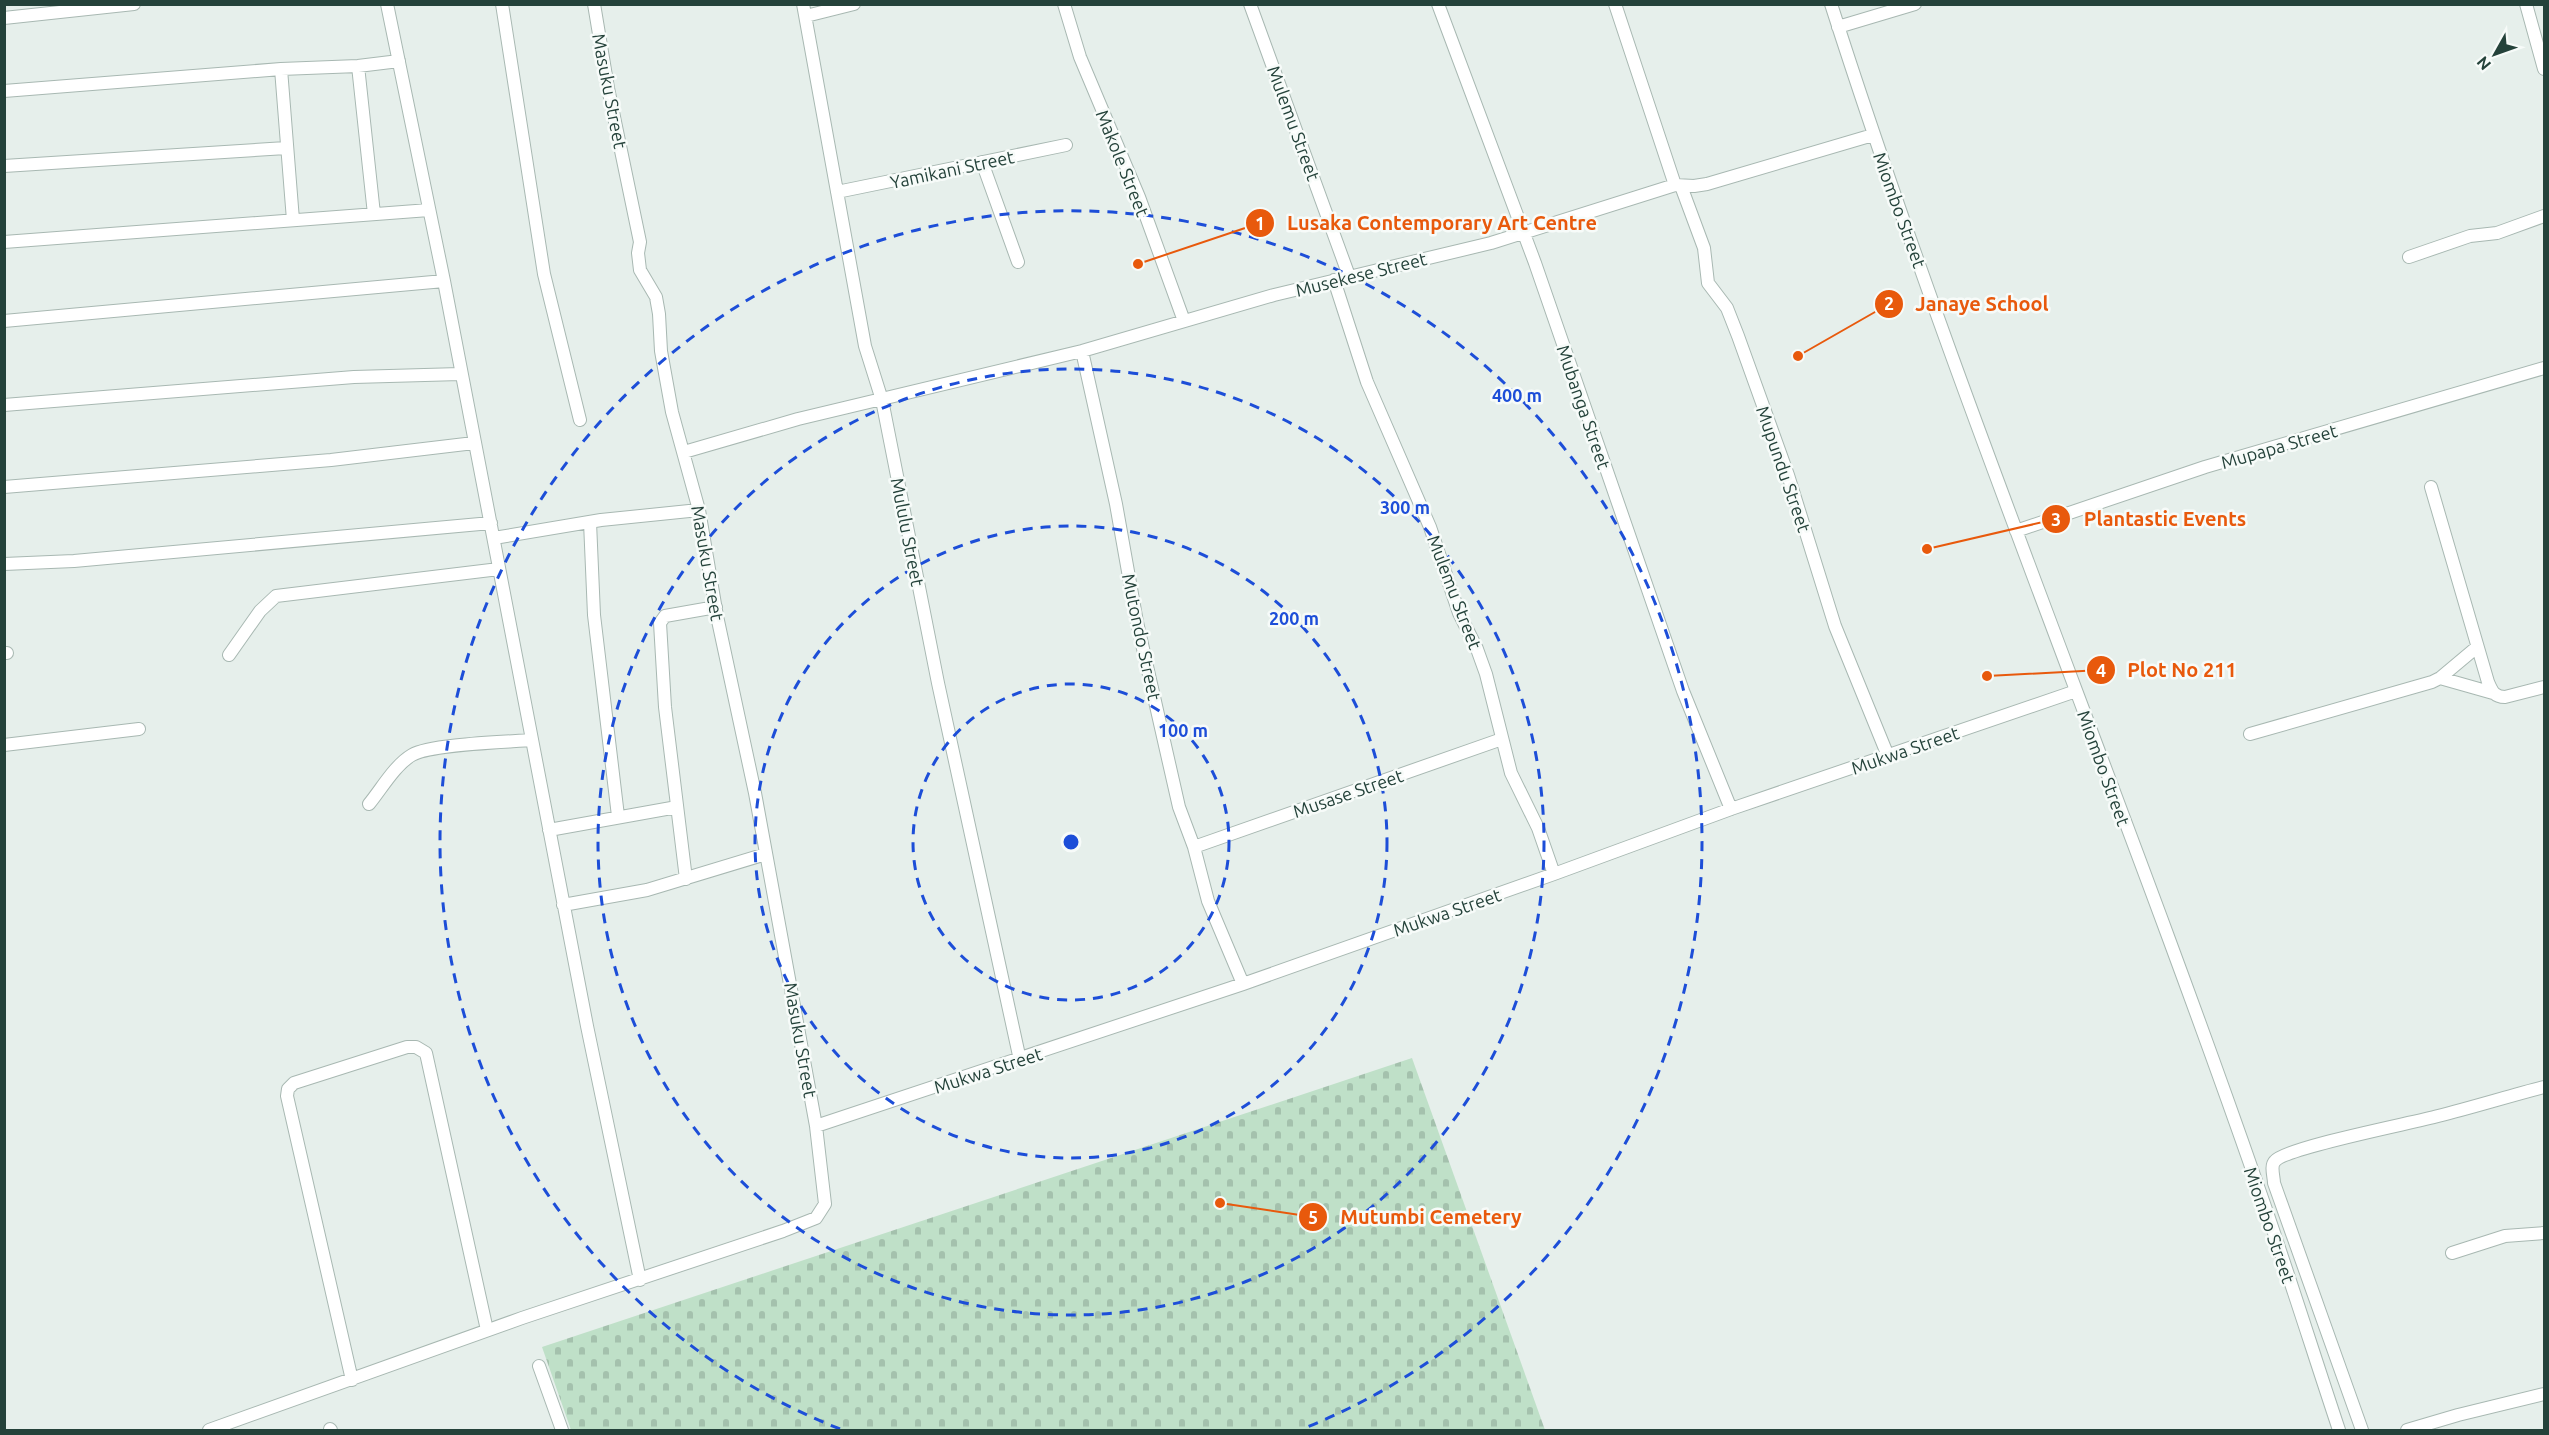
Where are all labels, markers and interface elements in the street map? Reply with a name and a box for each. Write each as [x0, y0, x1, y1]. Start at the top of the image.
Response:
north arrow [2465, 24, 2525, 84]
street label: Masuku Street [589, 32, 631, 150]
text: N [2473, 53, 2494, 74]
street label: Mulemu Street [1264, 63, 1324, 183]
street label: Makole Street [1093, 107, 1153, 219]
street label: Yamikani Street [888, 146, 1016, 192]
street label: Miombo Street [1870, 149, 1930, 271]
callout: Lusaka Contemporary Art Centre [1245, 204, 1609, 242]
text: Lusaka Contemporary Art Centre [1287, 211, 1597, 234]
text: 1 [1255, 213, 1265, 233]
street label: Musekese Street [1293, 248, 1429, 300]
callout: Janaye School [1874, 285, 2061, 323]
text: Janaye School [1915, 292, 2049, 315]
text: 2 [1884, 293, 1894, 313]
street label: Mubanga Street [1553, 342, 1615, 472]
text: 400 m [1492, 385, 1542, 405]
street label: Mupundu Street [1753, 403, 1815, 535]
street label: Mupapa Street [2219, 420, 2339, 472]
street label: Mululu Street [888, 476, 928, 588]
text: 300 m [1380, 497, 1430, 517]
callout: Plantastic Events [2041, 500, 2258, 538]
street label: Masuku Street [688, 504, 728, 622]
text: Plantastic Events [2084, 507, 2246, 530]
text: 3 [2051, 509, 2061, 529]
street label: Mulemu Street [1424, 532, 1486, 652]
street label: Mutondo Street [1119, 572, 1165, 702]
text: 200 m [1269, 608, 1319, 628]
callout: Plot No 211 [2086, 651, 2249, 689]
text: Plot No 211 [2127, 658, 2237, 681]
text: 4 [2096, 660, 2106, 680]
street label: Miombo Street [2074, 707, 2134, 829]
text: 100 m [1158, 720, 1208, 740]
street label: Mukwa Street [1848, 722, 1962, 778]
street label: Musase Street [1290, 765, 1406, 821]
centre of rings [1061, 832, 1081, 852]
street label: Mukwa Street [1390, 884, 1504, 940]
street label: Masuku Street [781, 981, 821, 1099]
street label: Mukwa Street [931, 1043, 1045, 1097]
street label: Miombo Street [2241, 1164, 2299, 1286]
callout: Mutumbi Cemetery [1298, 1198, 1533, 1236]
text: Mutumbi Cemetery [1340, 1205, 1522, 1228]
text: 5 [1308, 1207, 1318, 1227]

